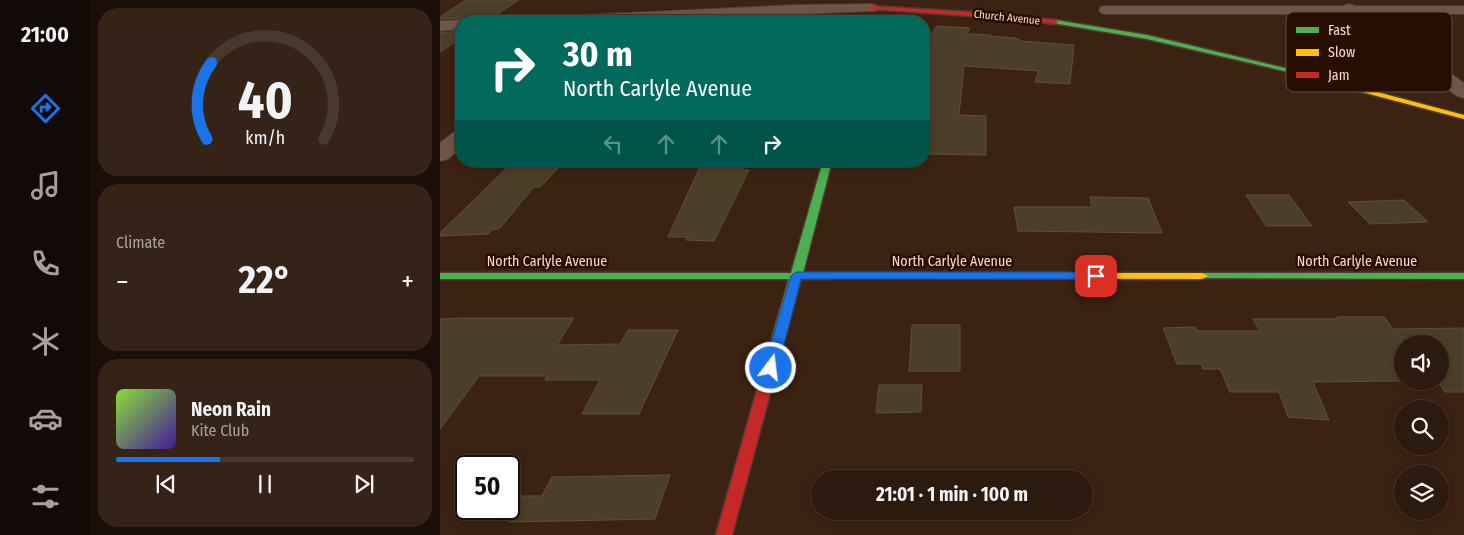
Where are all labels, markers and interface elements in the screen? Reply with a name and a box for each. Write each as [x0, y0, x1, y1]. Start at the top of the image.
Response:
street label: Church Avenue [973, 8, 1041, 27]
legend [1286, 12, 1452, 92]
text: 21:00 [21, 21, 69, 48]
text: Fast [1328, 22, 1351, 39]
text: 30 m [563, 33, 633, 75]
icon: right [480, 35, 545, 100]
text: Slow [1328, 44, 1355, 61]
text: Jam [1328, 67, 1349, 84]
text: 40 [237, 69, 293, 132]
text: North Carlyle Avenue [563, 75, 752, 102]
icon: directions [28, 91, 63, 126]
text: km/h [245, 127, 285, 149]
icon: left [599, 130, 627, 158]
icon: ahead [652, 130, 680, 158]
icon: ahead [705, 130, 733, 158]
icon: right [758, 130, 786, 158]
icon: music [28, 168, 63, 203]
text: Climate [116, 233, 165, 252]
icon: phone [28, 246, 63, 281]
street label: North Carlyle Avenue [487, 253, 607, 270]
street label: North Carlyle Avenue [892, 253, 1012, 270]
street label: North Carlyle Avenue [1297, 253, 1417, 270]
pin [1075, 255, 1117, 297]
text: 22° [238, 257, 291, 303]
icon: arrive [1082, 262, 1110, 290]
text: − [116, 265, 129, 298]
text: + [401, 265, 414, 298]
icon: climate [28, 324, 63, 359]
map controls [1394, 335, 1449, 520]
button: sound [1394, 335, 1449, 390]
position arrow [744, 341, 796, 393]
text: Neon Rain [191, 398, 271, 421]
button: search [1394, 400, 1449, 455]
icon: car [28, 401, 63, 436]
text: Kite Club [191, 421, 249, 440]
speed limit sign: 50 [455, 455, 520, 520]
button: layers [1394, 465, 1449, 520]
icon: previous [152, 470, 180, 498]
icon: pause [251, 470, 279, 498]
icon: next [350, 470, 378, 498]
icon: filters [28, 479, 63, 514]
text: 21:01 · 1 min · 100 m [876, 483, 1028, 506]

